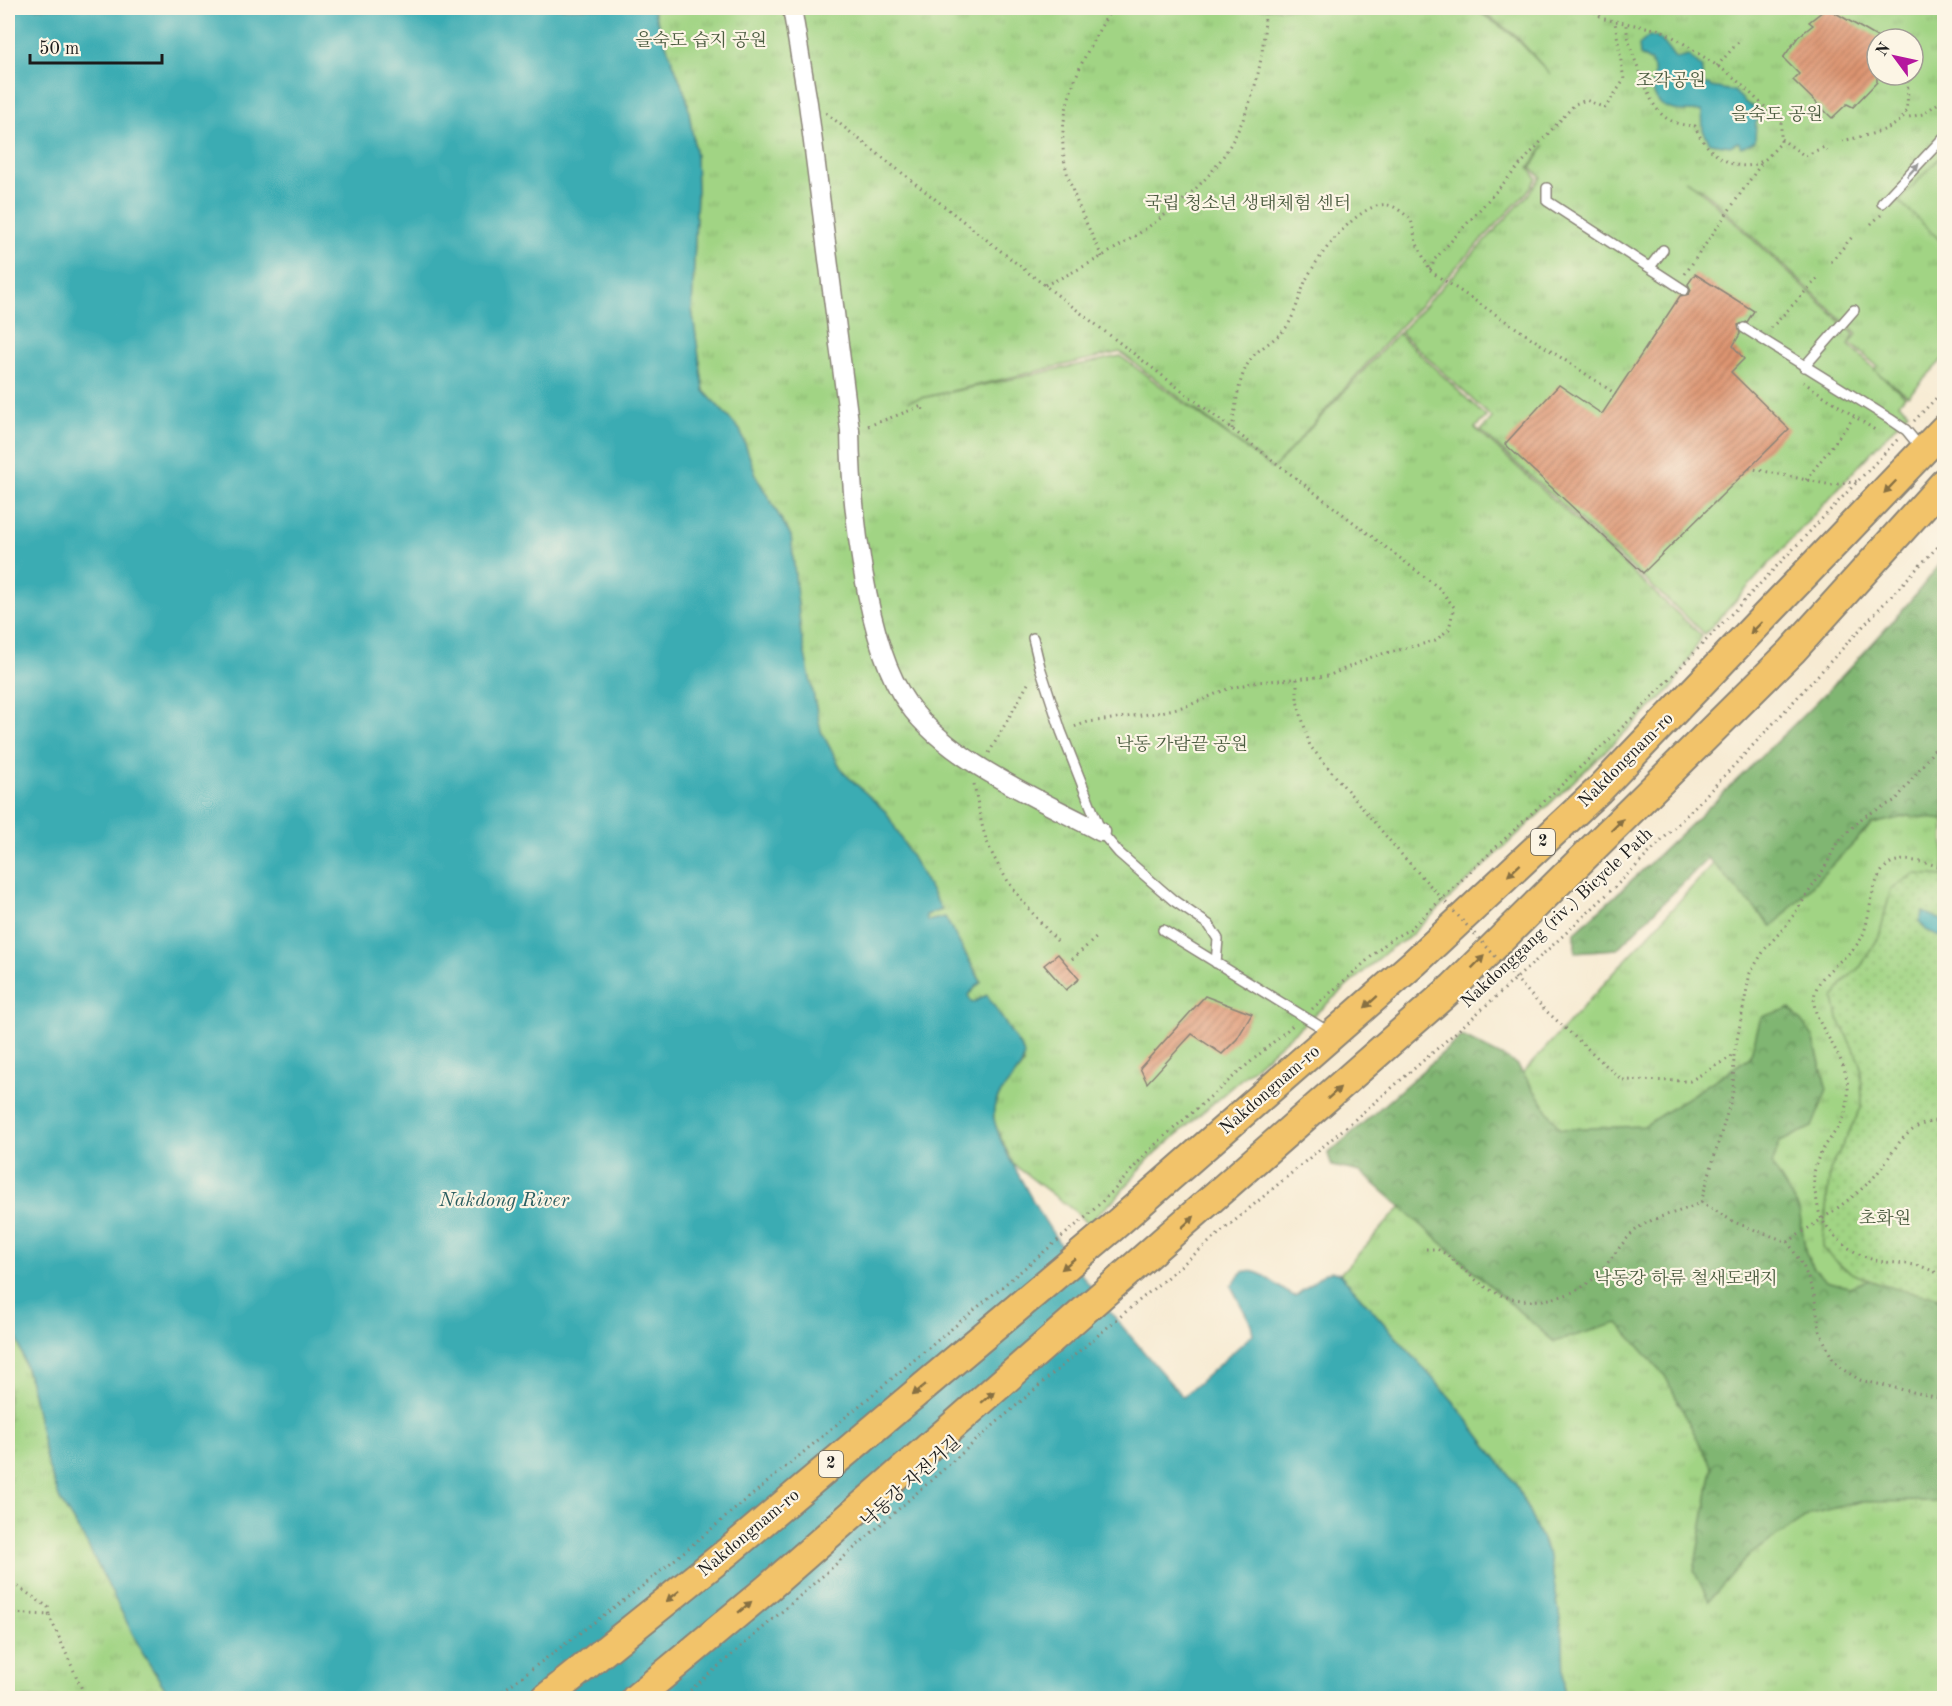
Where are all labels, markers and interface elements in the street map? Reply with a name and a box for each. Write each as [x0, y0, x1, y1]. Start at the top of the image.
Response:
scale bar [30, 27, 162, 65]
north arrow [1865, 27, 1925, 87]
park label: 을숙도 습지 공원 [635, 30, 767, 50]
text: 50 m [39, 40, 79, 58]
text: N [1874, 40, 1895, 59]
park label: 조각공원 [1636, 71, 1706, 90]
park label: 을숙도 공원 [1731, 104, 1823, 124]
one-way arrow [1906, 164, 1920, 178]
park label: 국립 청소년 생태체험 센터 [1145, 194, 1351, 213]
one-way arrow [1884, 479, 1897, 494]
one-way arrow [1749, 621, 1763, 635]
street label: Nakdongnam-ro [1575, 709, 1677, 811]
park label: 낙동 가람끝 공원 [1116, 735, 1248, 754]
one-way arrow [1609, 818, 1623, 832]
street label: Nakdonggang (riv.) Bicycle Path [1457, 824, 1656, 1011]
road number: 2 [1531, 829, 1555, 855]
one-way arrow [1506, 863, 1521, 877]
one-way arrow [1471, 955, 1486, 969]
one-way arrow [1363, 995, 1378, 1009]
street label: Nakdongnam-ro [1217, 1042, 1323, 1138]
one-way arrow [1326, 1087, 1341, 1100]
water label: Nakdong River [438, 1191, 569, 1211]
park label: 초화원 [1859, 1209, 1911, 1228]
one-way arrow [1180, 1216, 1195, 1229]
one-way arrow [1060, 1258, 1076, 1271]
park label: 낙동강 하류 철새도래지 [1594, 1269, 1778, 1288]
one-way arrow [912, 1383, 927, 1396]
one-way arrow [980, 1390, 995, 1404]
street label: 낙동강 자전거길 [857, 1432, 964, 1531]
road number: 2 [819, 1451, 843, 1477]
street label: Nakdongnam-ro [695, 1486, 803, 1580]
one-way arrow [665, 1589, 681, 1602]
one-way arrow [737, 1601, 752, 1614]

